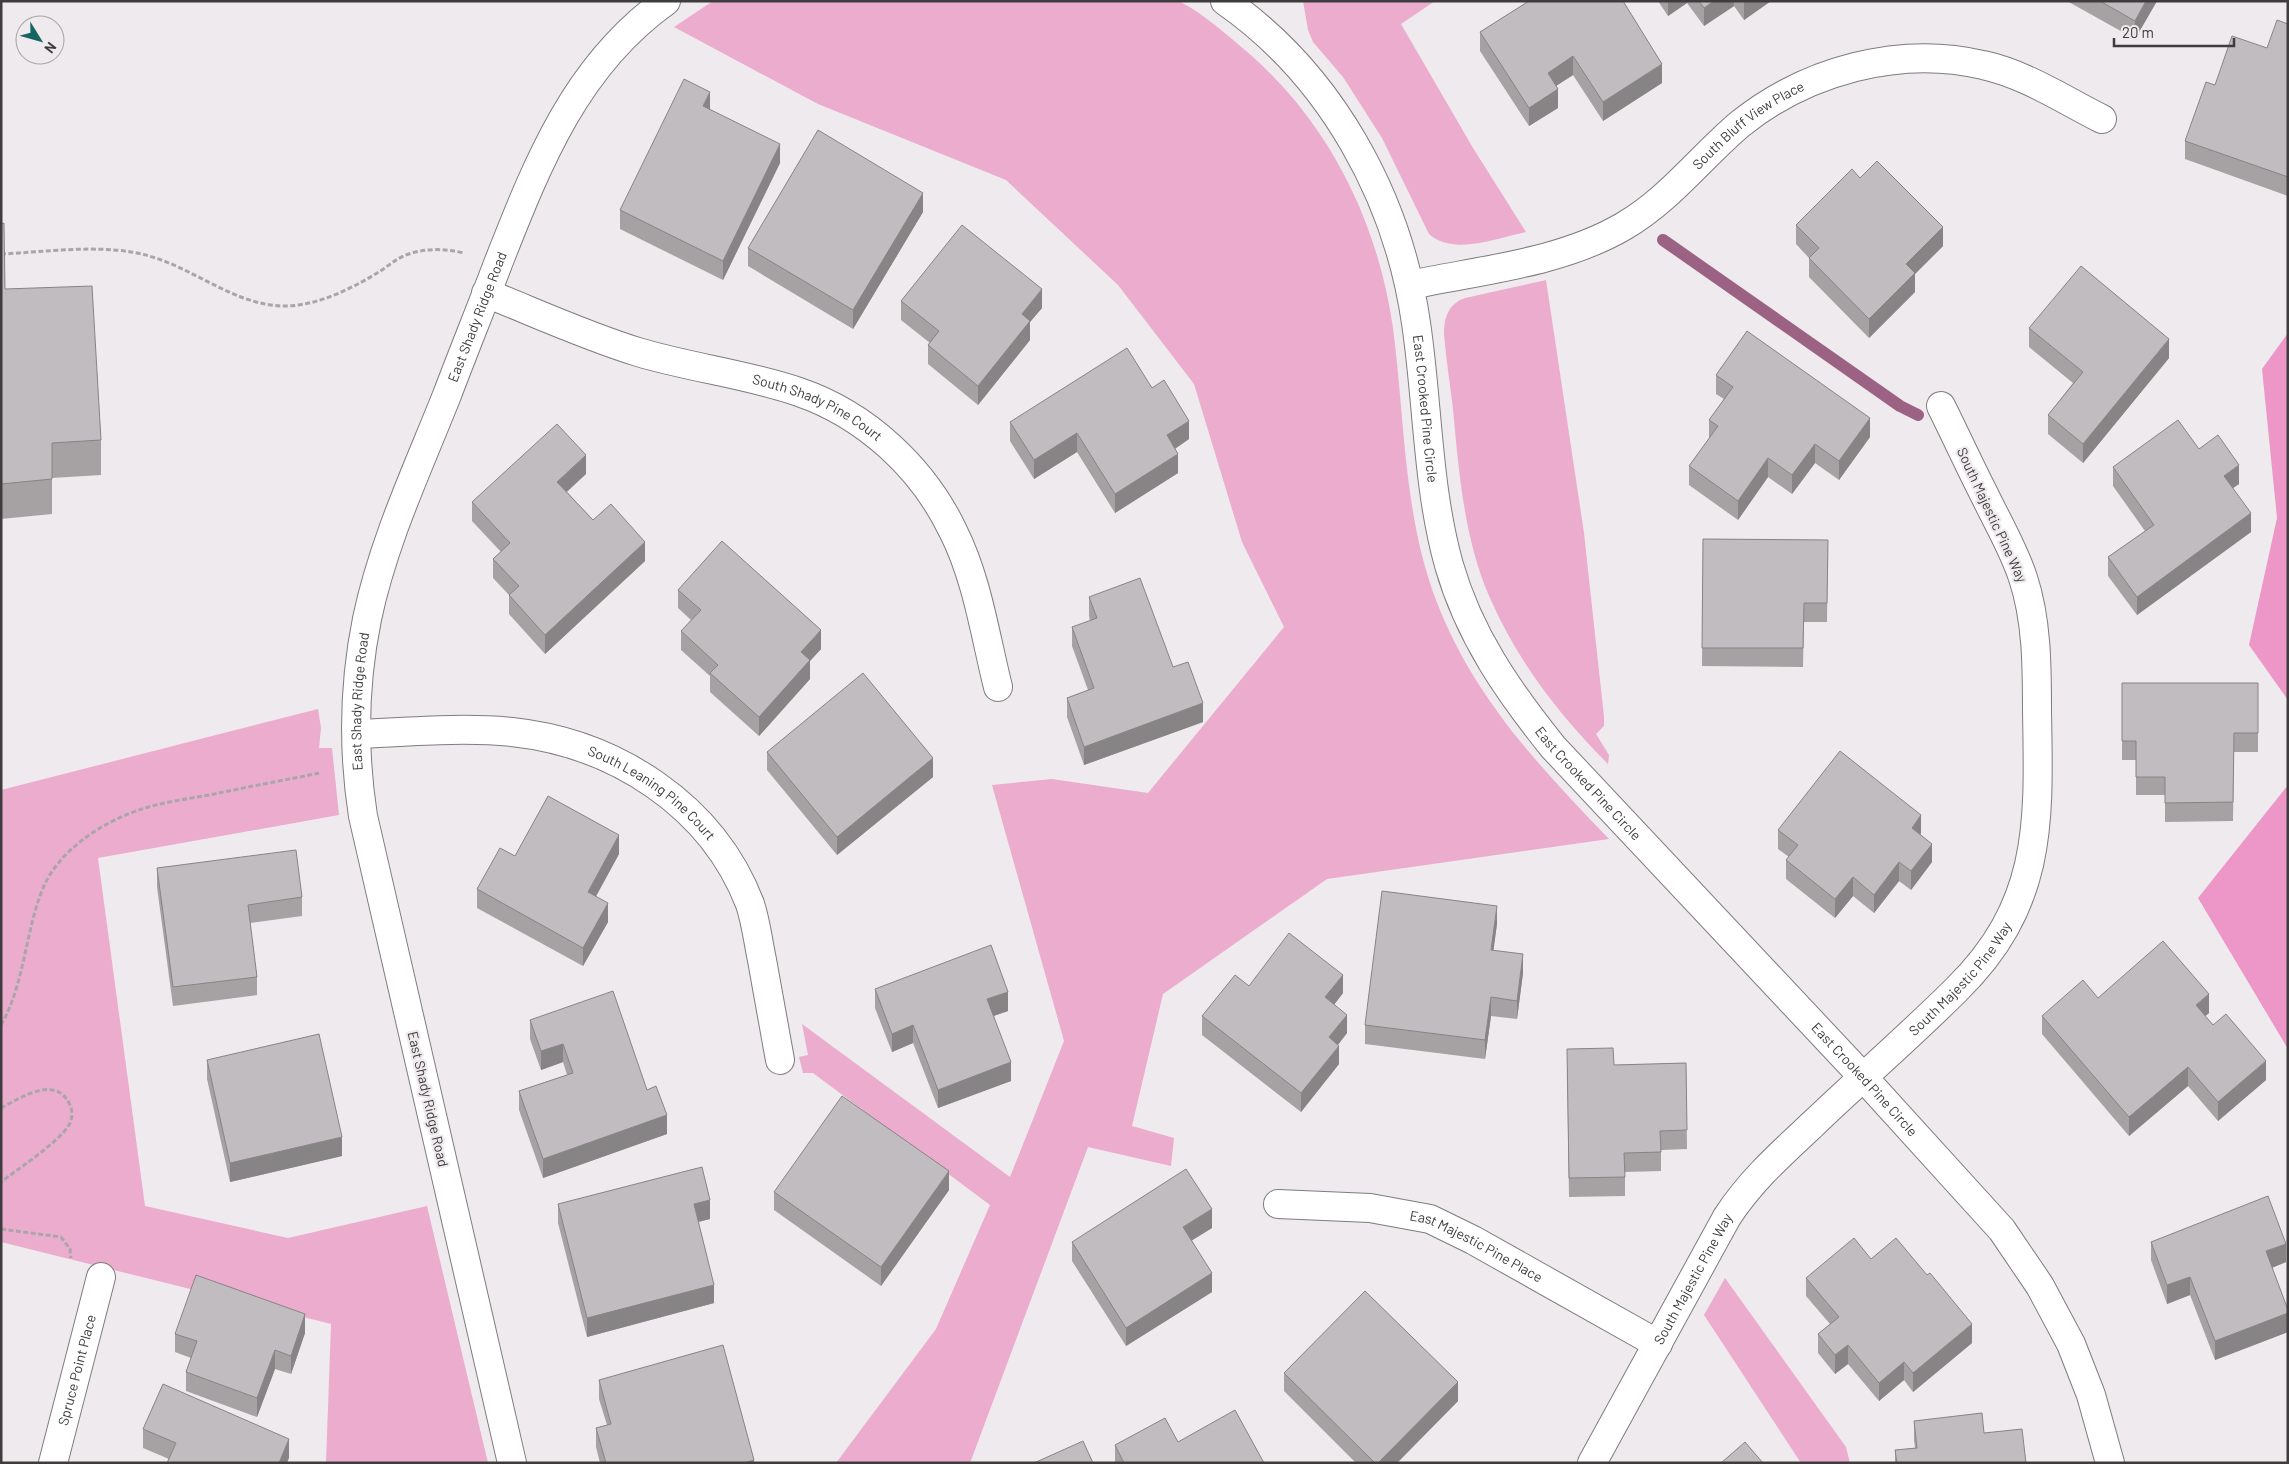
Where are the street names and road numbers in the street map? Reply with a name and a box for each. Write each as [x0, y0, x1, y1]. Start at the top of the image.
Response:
street label: South Bluff View Place [1689, 77, 1807, 173]
street label: East Shady Ridge Road [444, 249, 510, 384]
street label: East Crooked Pine Circle [1410, 334, 1442, 484]
street label: South Shady Pine Court [751, 370, 886, 444]
street label: South Majestic Pine Way [1954, 445, 2031, 585]
street label: East Shady Ridge Road [347, 631, 372, 771]
street label: East Crooked Pine Circle [1532, 723, 1645, 843]
street label: South Leaning Pine Court [586, 742, 719, 843]
street label: South Majestic Pine Way [1905, 918, 2015, 1039]
street label: East Crooked Pine Circle [1808, 1019, 1921, 1139]
street label: East Shady Ridge Road [405, 1029, 452, 1168]
street label: East Majestic Pine Place [1408, 1206, 1546, 1285]
street label: South Majestic Pine Way [1650, 1210, 1736, 1347]
street label: Spruce Point Place [54, 1312, 99, 1427]

